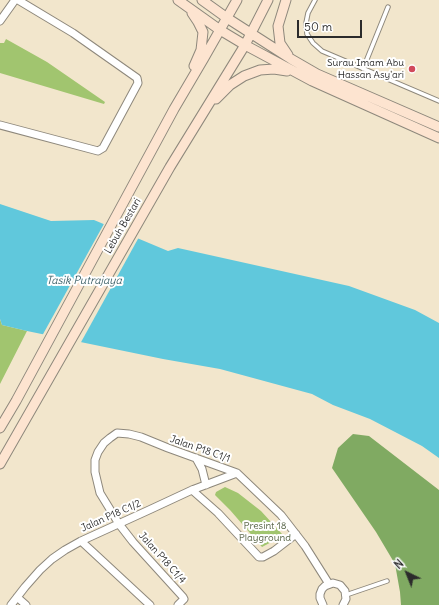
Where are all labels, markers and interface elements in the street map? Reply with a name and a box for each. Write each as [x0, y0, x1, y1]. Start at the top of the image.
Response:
scale bar [299, 12, 364, 38]
text: 50 m [304, 19, 332, 34]
place label: Surau Imam Abu Hassan Asy'ari [327, 57, 404, 80]
marker: Surau Imam Abu Hassan Asy'ari [407, 64, 417, 74]
street label: Lebuh Bestari [102, 196, 144, 256]
water label: Tasik Putrajaya [46, 274, 122, 288]
street label: Jalan P18 C1/1 [168, 433, 232, 465]
street label: Jalan P18 C1/2 [79, 497, 143, 535]
park label: Presint 18 Playground [239, 520, 291, 544]
street label: Jalan P18 C1/4 [136, 530, 188, 586]
north arrow [387, 553, 427, 593]
text: N [391, 557, 406, 572]

